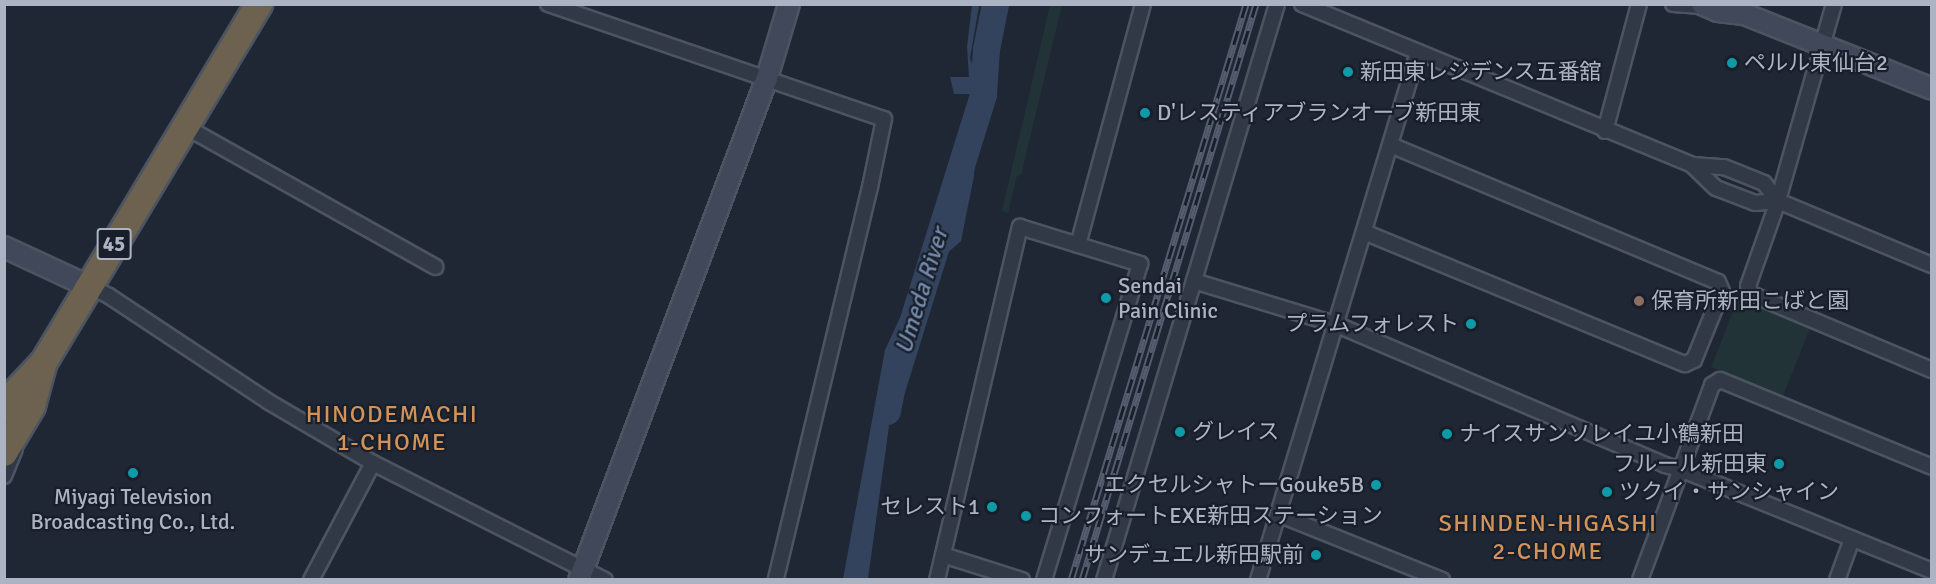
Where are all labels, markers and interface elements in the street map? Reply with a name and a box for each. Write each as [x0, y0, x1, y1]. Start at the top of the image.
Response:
place label: ペルル東仙台2 [1744, 50, 1888, 76]
marker: ペルル東仙台2 [1725, 56, 1739, 70]
place label: 新田東レジデンス五番舘 [1360, 59, 1602, 85]
marker: 新田東レジデンス五番舘 [1341, 65, 1355, 79]
place label: D'レスティアブランオーブ新田東 [1157, 100, 1484, 126]
marker: D'レスティアブランオーブ新田東 [1138, 106, 1152, 120]
water label: Umeda River [889, 225, 955, 357]
road number: 45 [96, 226, 132, 262]
place label: Sendai Pain Clinic [1118, 272, 1218, 324]
place label: 保育所新田こばと園 [1651, 288, 1849, 314]
marker: Sendai Pain Clinic [1099, 291, 1113, 305]
marker: 保育所新田こばと園 [1632, 294, 1646, 308]
place label: プラムフォレスト [1283, 311, 1459, 337]
marker: プラムフォレスト [1464, 317, 1478, 331]
district label: HINODEMACHI 1-CHOME [306, 401, 478, 457]
place label: グレイス [1192, 419, 1280, 445]
place label: ナイスサンソレイユ小鶴新田 [1459, 421, 1745, 447]
marker: グレイス [1173, 425, 1187, 439]
marker: ナイスサンソレイユ小鶴新田 [1440, 427, 1454, 441]
place label: フルール新田東 [1613, 451, 1767, 477]
marker: フルール新田東 [1772, 457, 1786, 471]
marker: Miyagi Television Broadcasting Co., Ltd. [126, 466, 140, 480]
place label: エクセルシャトーGouke5B [1104, 472, 1364, 498]
marker: エクセルシャトーGouke5B [1369, 478, 1383, 492]
place label: ツクイ・サンシャイン [1619, 479, 1839, 505]
place label: Miyagi Television Broadcasting Co., Ltd. [31, 483, 235, 534]
marker: ツクイ・サンシャイン [1600, 485, 1614, 499]
place label: セレスト1 [880, 494, 980, 520]
marker: セレスト1 [985, 500, 999, 514]
place label: コンフォートEXE新田ステーション [1038, 503, 1384, 529]
marker: コンフォートEXE新田ステーション [1019, 509, 1033, 523]
district label: SHINDEN-HIGASHI 2-CHOME [1438, 510, 1658, 566]
place label: サンデュエル新田駅前 [1084, 542, 1304, 568]
marker: サンデュエル新田駅前 [1309, 548, 1323, 562]

